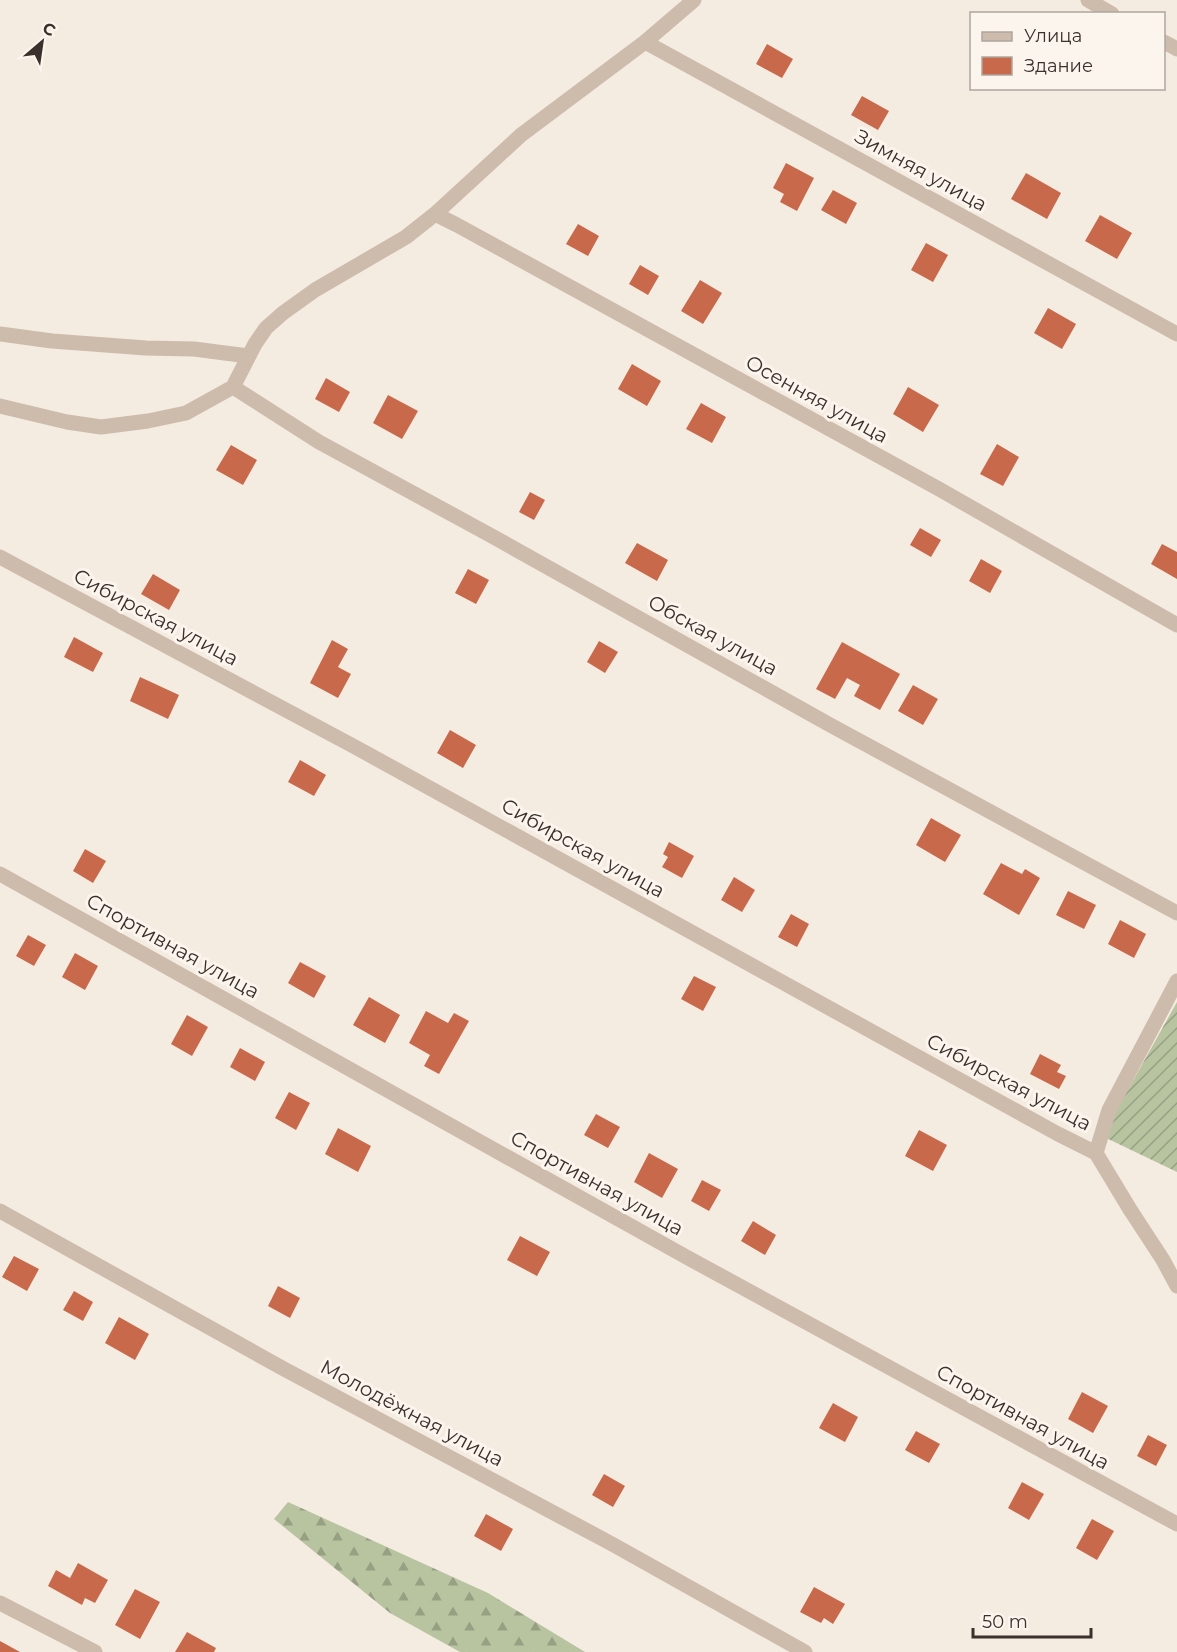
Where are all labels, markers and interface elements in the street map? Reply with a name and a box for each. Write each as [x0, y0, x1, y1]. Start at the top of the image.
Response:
north arrow [12, 12, 72, 72]
legend [970, 12, 1165, 90]
text: С [39, 18, 59, 41]
text: Улица [1024, 25, 1082, 47]
text: Здание [1024, 55, 1093, 77]
street label: Зимняя улица [851, 124, 991, 216]
street label: Осенняя улица [741, 350, 893, 448]
street label: Сибирская улица [70, 563, 242, 671]
street label: Обская улица [644, 590, 782, 680]
street label: Сибирская улица [497, 793, 669, 903]
street label: Спортивная улица [82, 888, 264, 1004]
street label: Сибирская улица [923, 1028, 1095, 1136]
street label: Спортивная улица [506, 1125, 688, 1241]
street label: Молодёжная улица [316, 1355, 508, 1471]
street label: Спортивная улица [932, 1359, 1114, 1475]
scale bar [973, 1601, 1092, 1639]
text: 50 m [982, 1611, 1028, 1633]

